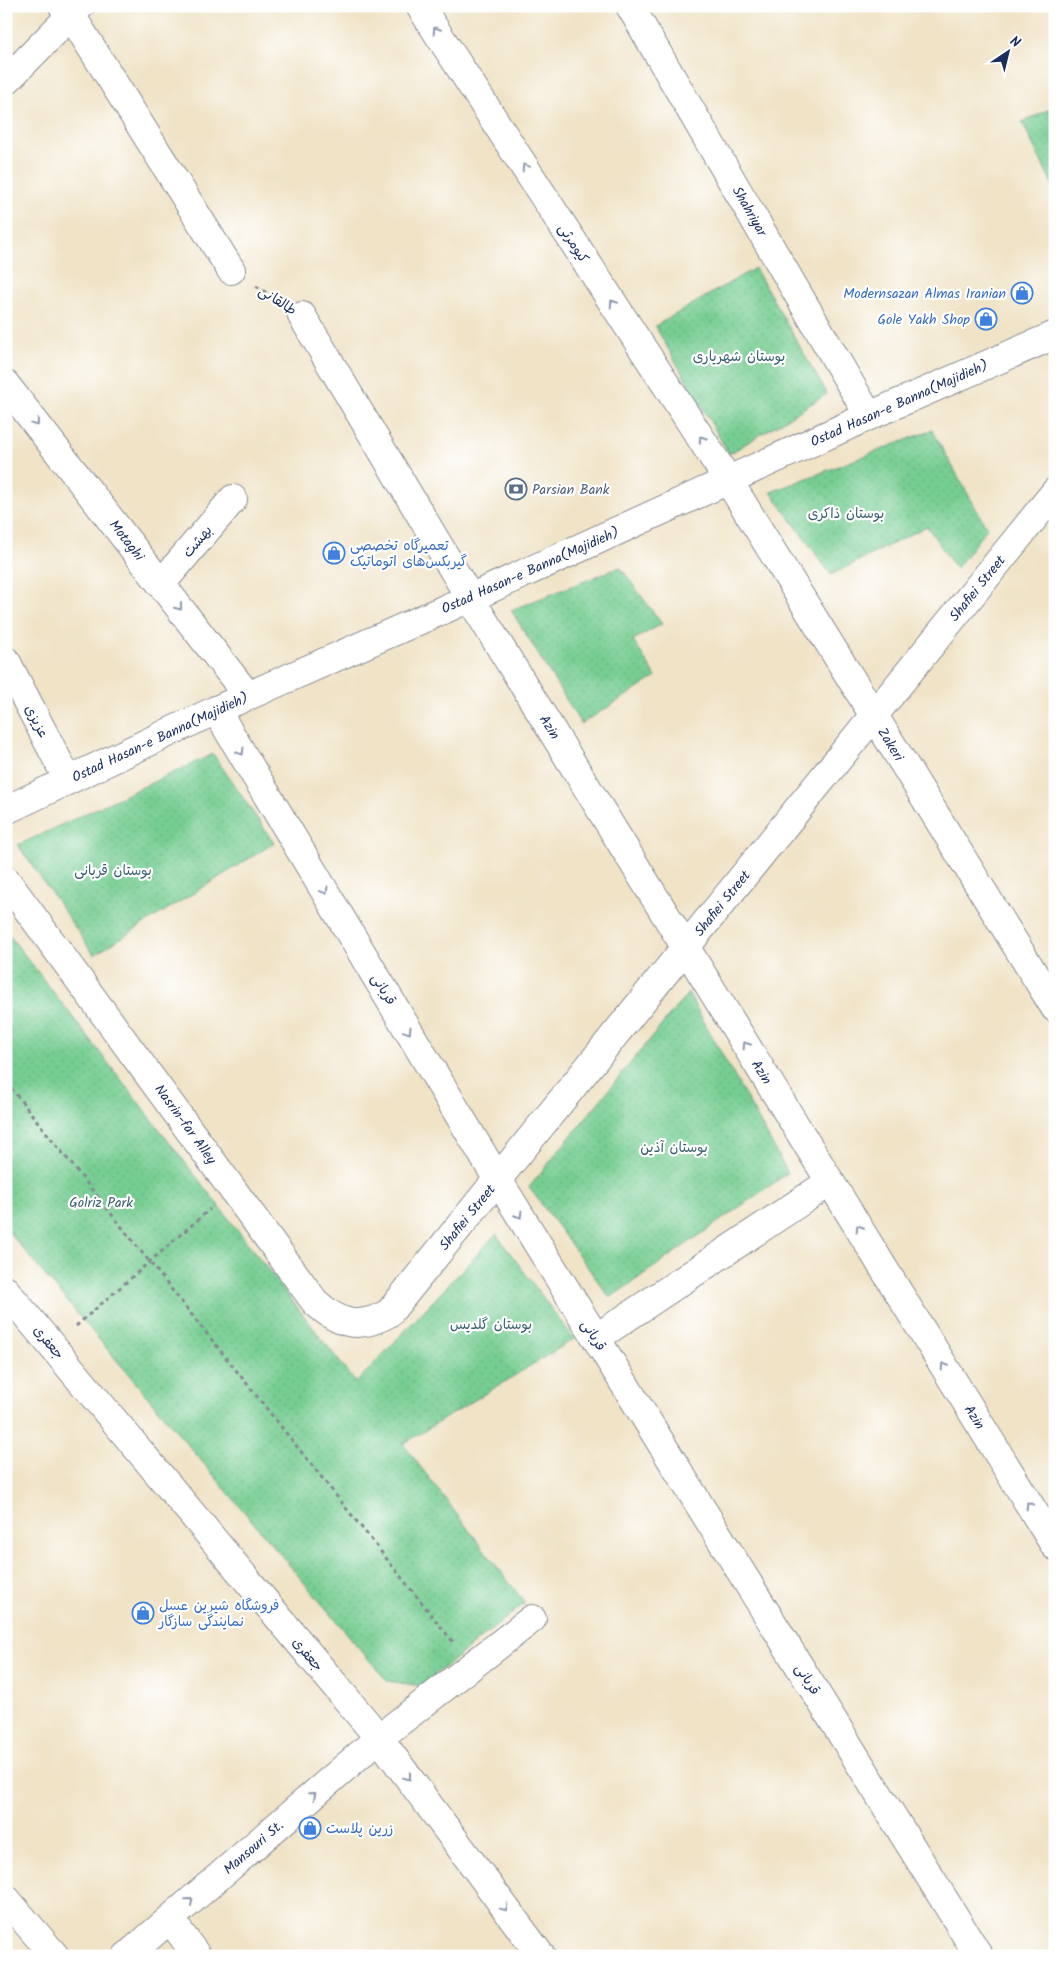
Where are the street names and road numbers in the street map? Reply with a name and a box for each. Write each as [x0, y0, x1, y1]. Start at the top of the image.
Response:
street label: Shahriyar [726, 182, 773, 242]
street label: کیومرثی [552, 219, 594, 268]
street label: طالقانی [254, 280, 301, 321]
street label: Ostad Hasan-e Banna(Majidieh) [807, 355, 992, 453]
street label: Motaghi [103, 515, 150, 566]
street label: بهشت [177, 520, 218, 563]
street label: Ostad Hasan-e Banna(Majidieh) [438, 522, 623, 620]
street label: Shafiei Street [944, 550, 1012, 627]
street label: Ostad Hasan-e Banna(Majidieh) [68, 687, 252, 789]
street label: عزیزی [18, 701, 54, 742]
street label: Azin [533, 711, 565, 744]
street label: Zakeri [871, 723, 909, 766]
street label: Shafiei Street [689, 865, 757, 942]
street label: قربانی [365, 969, 401, 1010]
street label: Azin [745, 1056, 777, 1089]
street label: Nasrin-far Alley [149, 1080, 222, 1169]
street label: Shafiei Street [434, 1179, 502, 1256]
street label: قربانی [575, 1315, 611, 1356]
street label: جعفری [27, 1321, 69, 1365]
street label: Azin [958, 1401, 990, 1434]
street label: جعفری [286, 1633, 328, 1677]
street label: قربانی [789, 1659, 825, 1700]
street label: Mansouri St. [219, 1815, 289, 1880]

